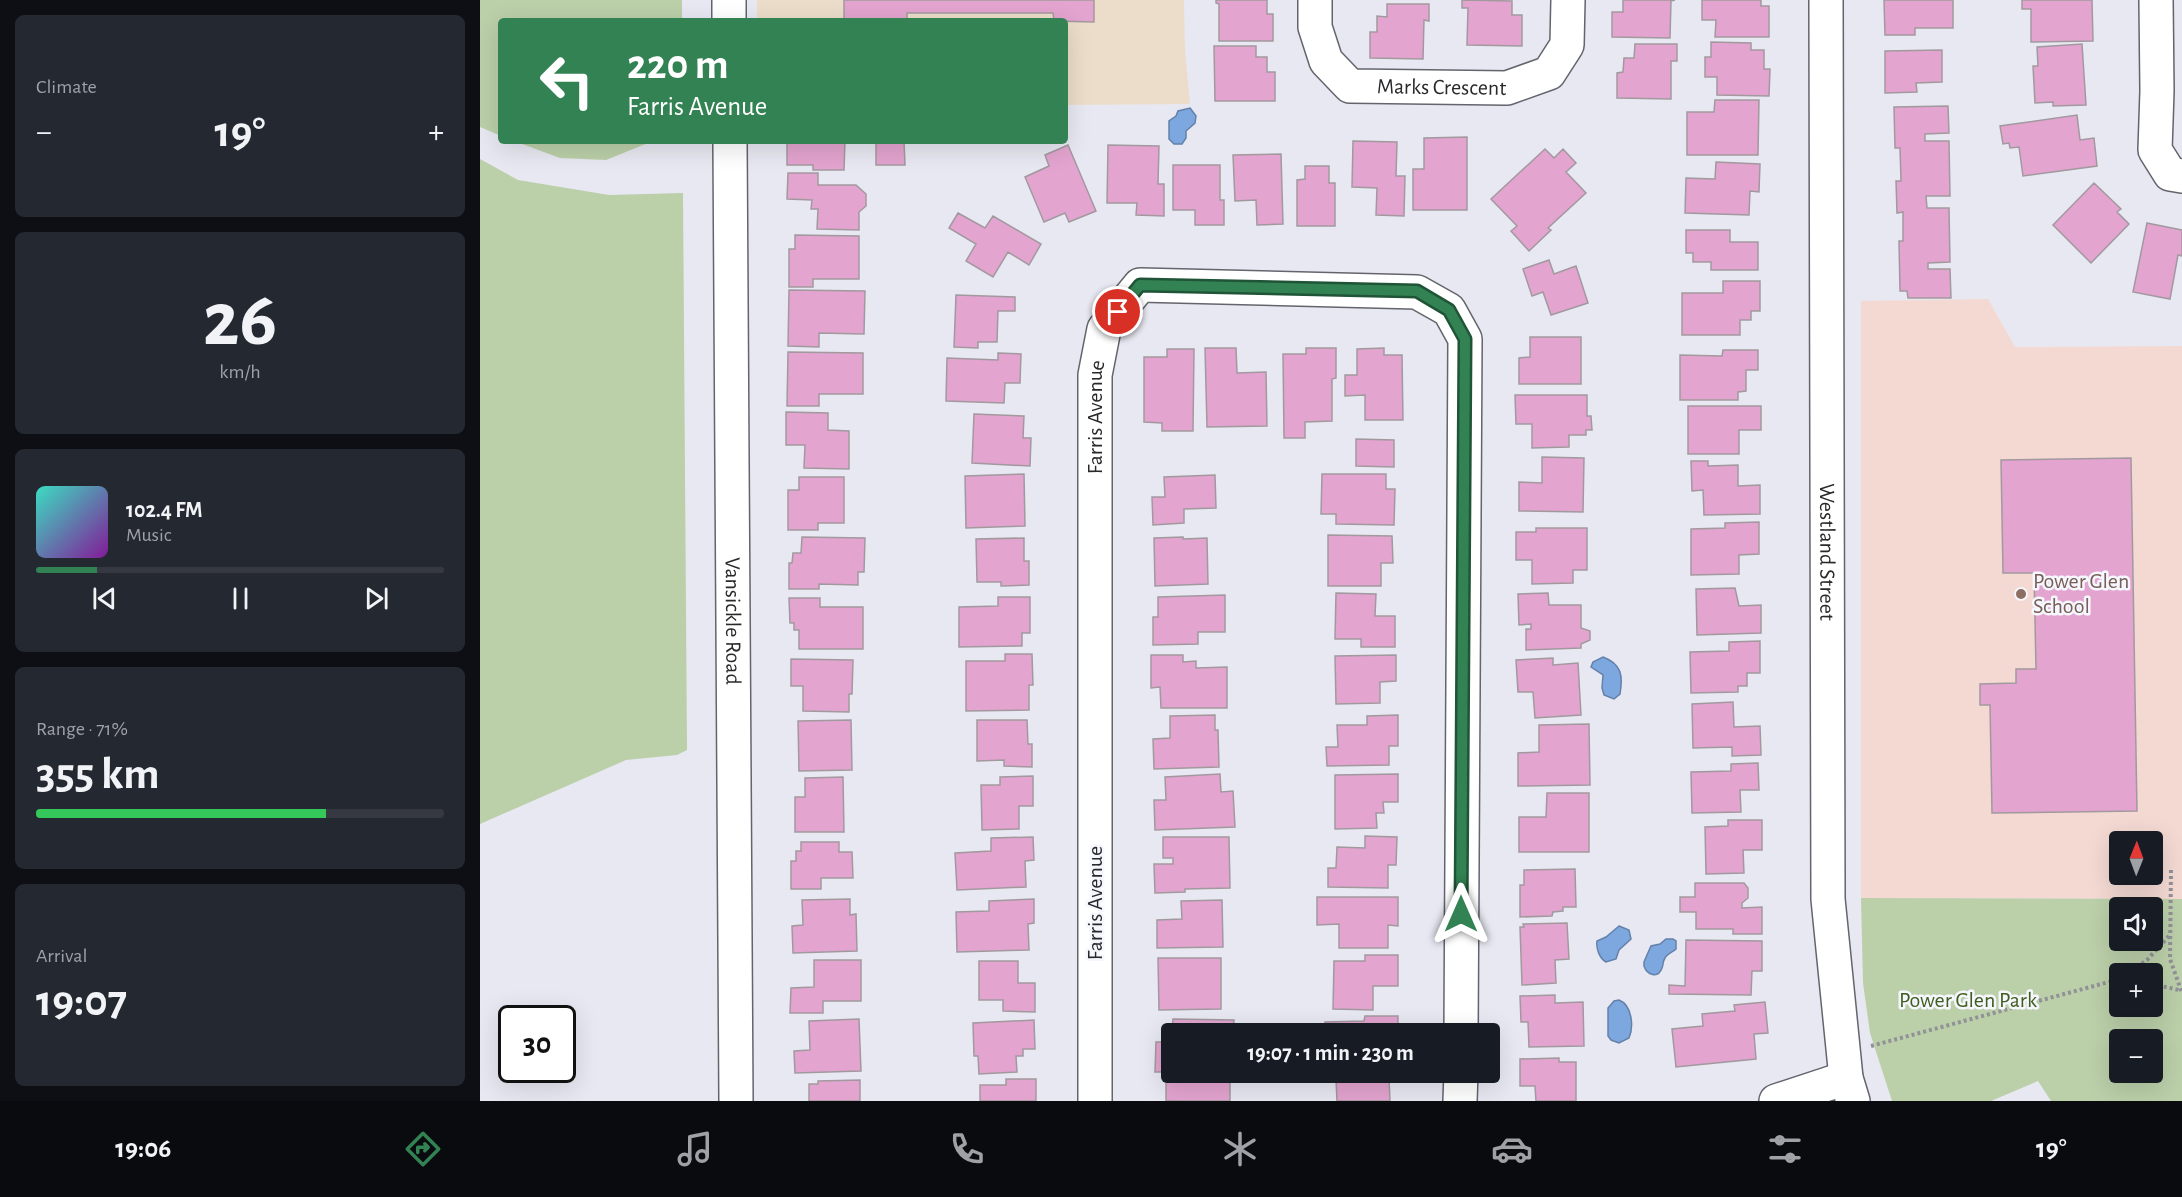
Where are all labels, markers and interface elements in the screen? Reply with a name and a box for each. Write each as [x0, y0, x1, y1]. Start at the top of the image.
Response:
icon: left [528, 42, 606, 120]
text: 220 m [627, 44, 729, 86]
street label: Marks Crescent [1377, 75, 1506, 99]
text: Climate [36, 77, 97, 97]
text: Farris Avenue [627, 93, 767, 120]
text: 19° [214, 110, 266, 155]
text: − [36, 116, 52, 149]
text: + [428, 116, 444, 149]
text: 26 [203, 282, 277, 360]
pin [1092, 286, 1143, 337]
icon: arrive [1101, 295, 1134, 328]
street label: Farris Avenue [1084, 358, 1109, 474]
text: km/h [219, 362, 261, 382]
street label: Westland Street [1816, 483, 1838, 621]
text: 102.4 FM [126, 499, 203, 521]
text: Music [126, 525, 172, 545]
street label: Vansickle Road [722, 557, 744, 685]
place label: Power Glen School [2033, 570, 2129, 617]
icon: previous [88, 582, 121, 615]
icon: pause [224, 582, 257, 615]
icon: next [360, 582, 393, 615]
marker: Power Glen School [2014, 587, 2028, 601]
text: Range · 71% [36, 719, 128, 739]
text: 355 km [36, 752, 160, 797]
north arrow [2109, 831, 2163, 885]
map controls [2109, 831, 2163, 1083]
street label: Farris Avenue [1084, 846, 1106, 960]
position arrow [1429, 882, 1493, 946]
button: sound [2109, 897, 2163, 951]
text: Arrival [36, 946, 87, 966]
button: + [2109, 963, 2163, 1017]
text: 19:07 [36, 979, 127, 1024]
park label: Power Glen Park [1899, 989, 2037, 1011]
speed limit sign: 30 [498, 1005, 576, 1083]
button: − [2109, 1029, 2163, 1083]
text: 19:07 · 1 min · 230 m [1247, 1042, 1414, 1064]
icon: directions [402, 1128, 444, 1170]
icon: music [674, 1128, 716, 1170]
icon: phone [946, 1128, 988, 1170]
icon: climate [1219, 1128, 1261, 1170]
icon: car [1491, 1128, 1533, 1170]
icon: filters [1764, 1128, 1806, 1170]
text: 19:06 [115, 1135, 171, 1162]
text: 19° [2036, 1135, 2067, 1162]

